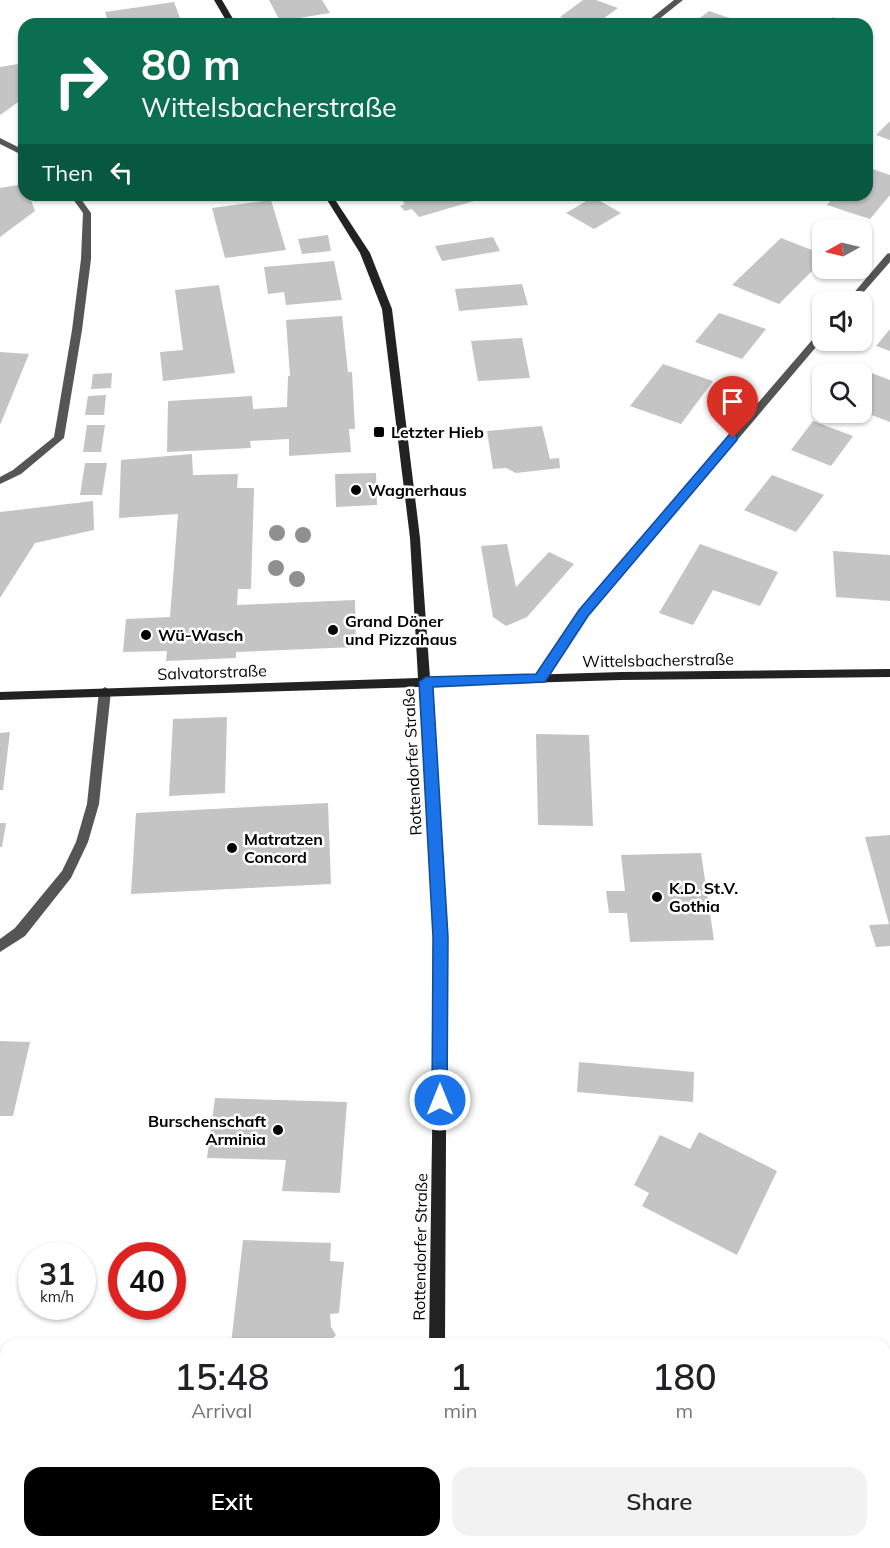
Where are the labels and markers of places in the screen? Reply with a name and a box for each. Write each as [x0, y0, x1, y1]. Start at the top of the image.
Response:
pin [707, 376, 758, 438]
place label: Letzter Hieb [391, 422, 484, 442]
marker: Letzter Hieb [372, 425, 386, 439]
place label: Wagnerhaus [368, 480, 467, 500]
marker: Wagnerhaus [349, 483, 363, 497]
place label: Grand Döner und Pizzahaus [345, 611, 457, 649]
marker: Grand Döner und Pizzahaus [326, 623, 340, 637]
place label: Wü-Wasch [158, 625, 244, 645]
marker: Wü-Wasch [139, 628, 153, 642]
place label: Matratzen Concord [244, 829, 323, 867]
marker: Matratzen Concord [225, 841, 239, 855]
place label: K.D. St.V. Gothia [669, 878, 738, 916]
marker: K.D. St.V. Gothia [650, 890, 664, 904]
place label: Burschenschaft Arminia [148, 1111, 266, 1149]
marker: Burschenschaft Arminia [271, 1123, 285, 1137]

